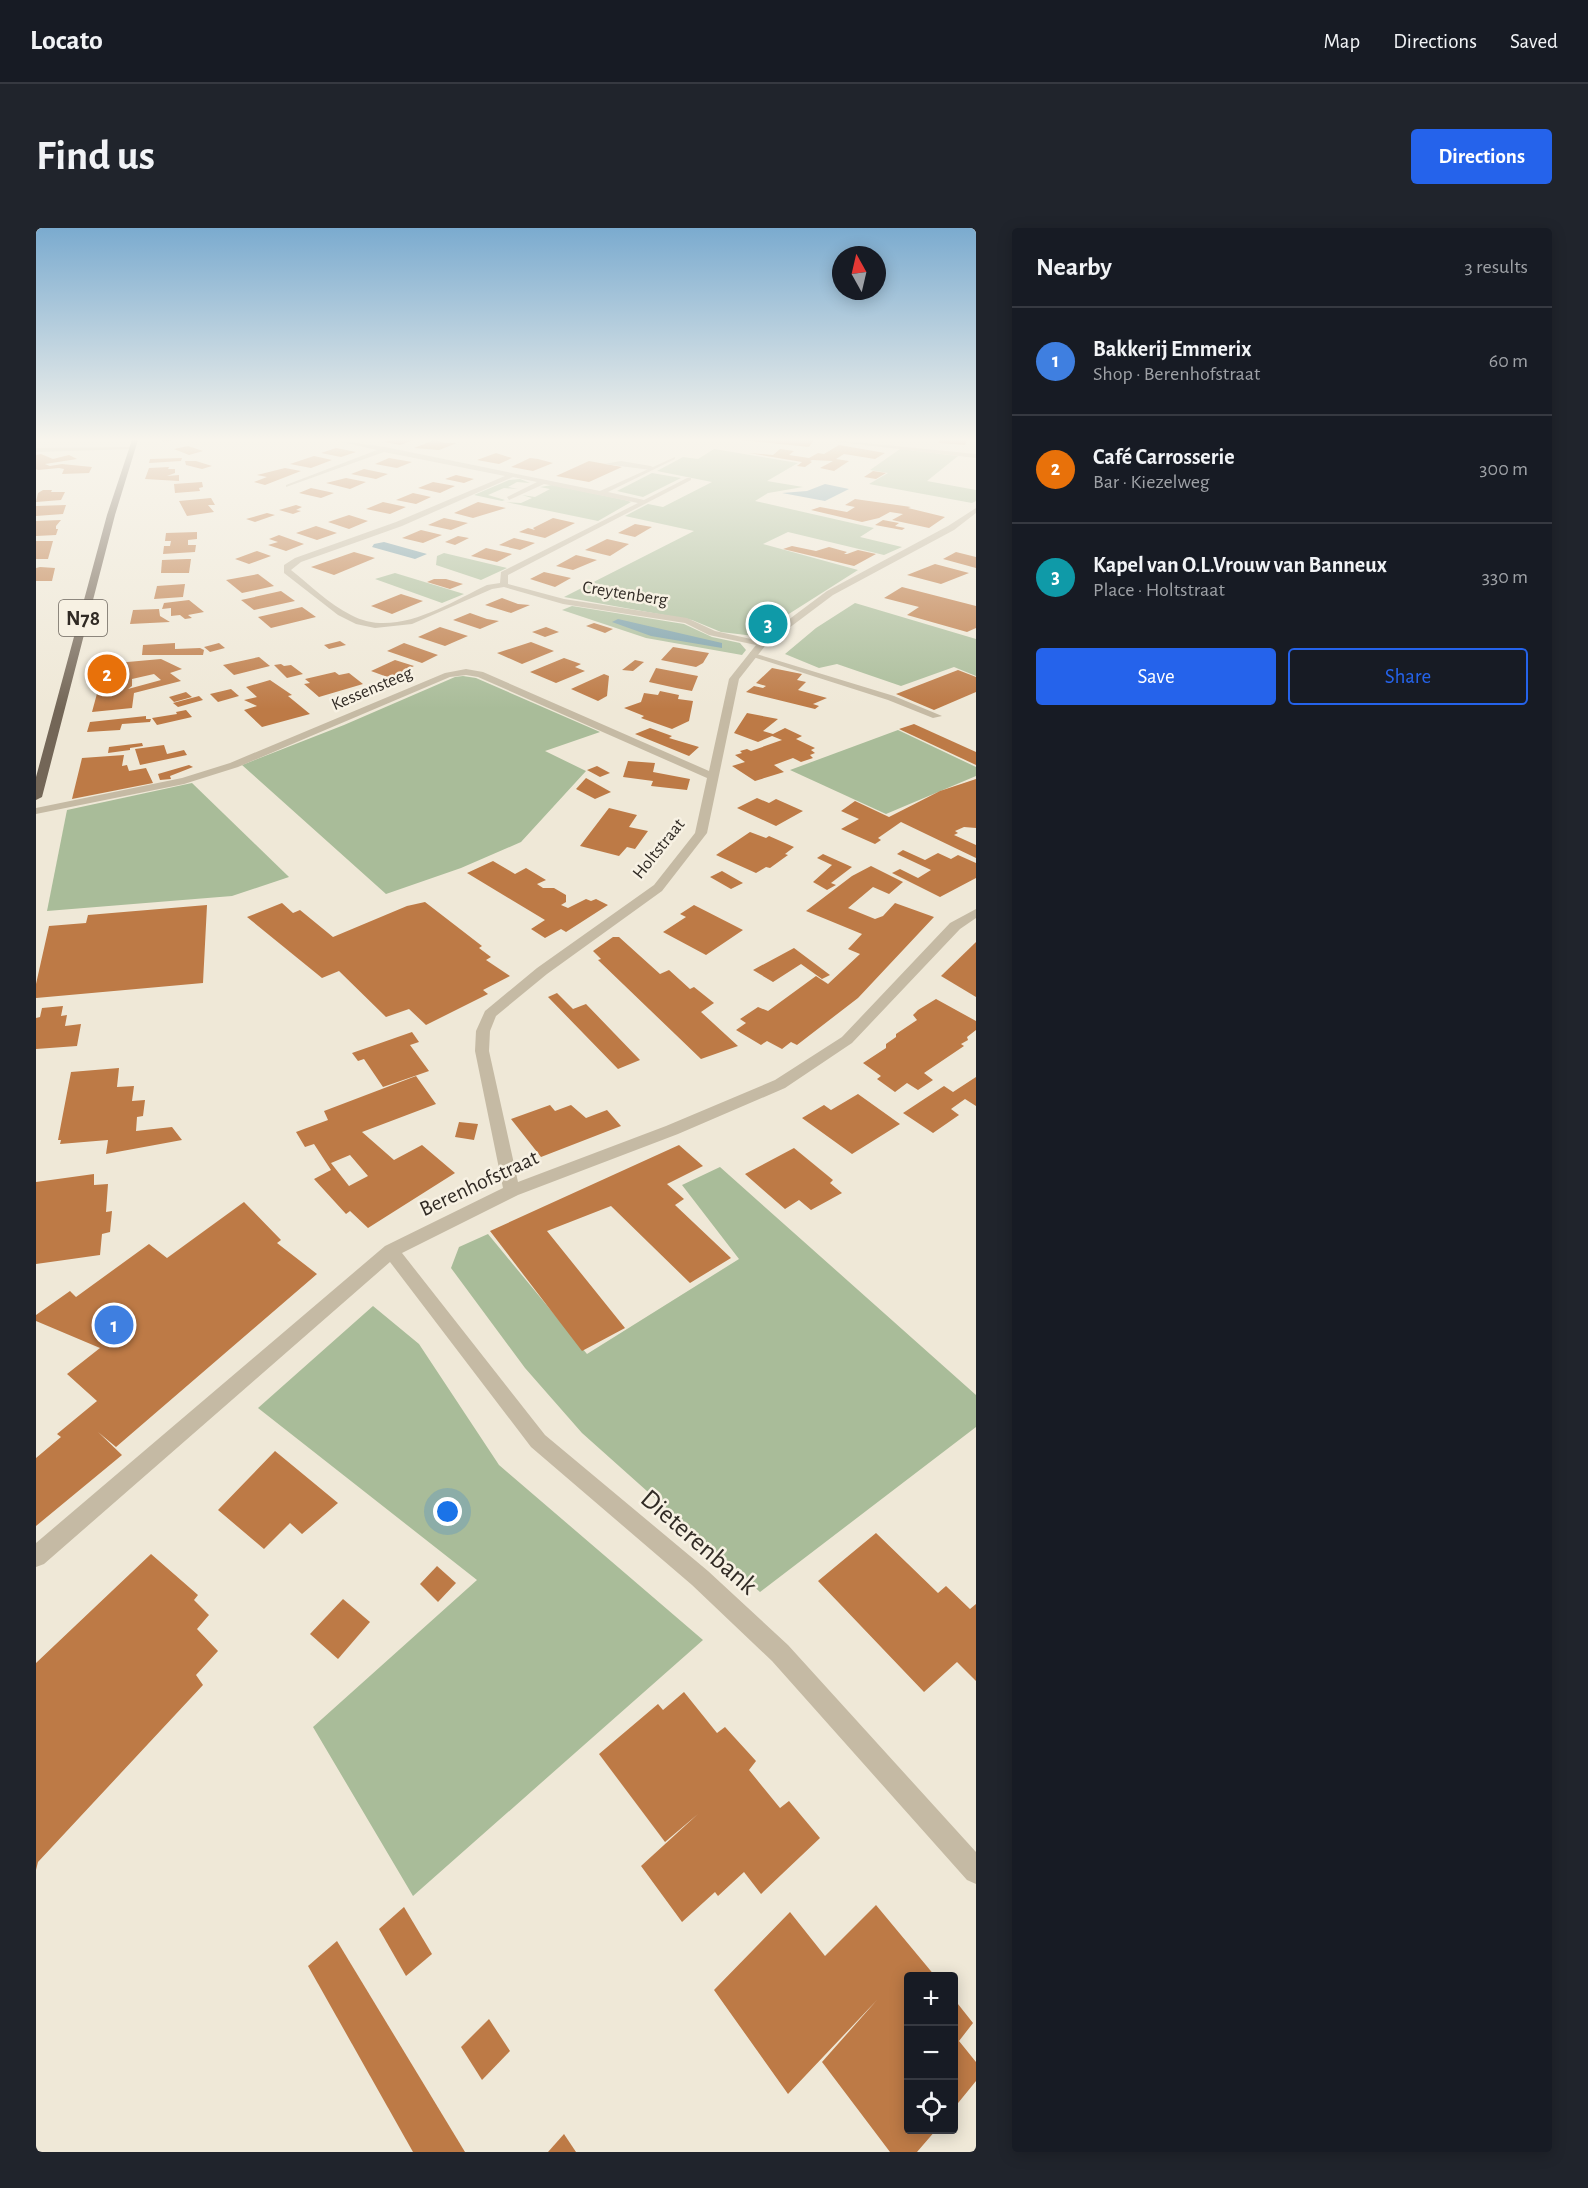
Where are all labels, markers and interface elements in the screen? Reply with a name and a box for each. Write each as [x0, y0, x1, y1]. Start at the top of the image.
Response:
text: Locato [30, 27, 103, 55]
text: Map [1324, 31, 1360, 52]
text: Directions [1393, 31, 1477, 52]
text: Saved [1510, 31, 1558, 52]
button: Directions [1411, 129, 1552, 184]
text: Find us [36, 135, 155, 177]
north arrow [832, 246, 886, 300]
text: Nearby [1036, 254, 1112, 280]
text: 3 results [1464, 257, 1528, 277]
text: Bakkerij Emmerix [1093, 338, 1251, 360]
text: 1 [1052, 351, 1059, 371]
text: 60 m [1489, 351, 1528, 371]
text: Shop · Berenhofstraat [1093, 364, 1260, 384]
text: Café Carrosserie [1093, 446, 1235, 468]
text: 2 [1051, 459, 1060, 479]
text: 300 m [1479, 459, 1528, 479]
text: Bar · Kiezelweg [1093, 472, 1209, 492]
text: Kapel van O.L.Vrouw van Banneux [1093, 554, 1387, 576]
text: 3 [1051, 567, 1060, 587]
text: 330 m [1482, 567, 1528, 587]
street label: Creytenberg [581, 578, 669, 610]
text: Place · Holtstraat [1093, 580, 1225, 600]
road number: N78 [59, 600, 107, 636]
pin: 3 [748, 602, 788, 646]
button: Save [1036, 648, 1276, 705]
button: Share [1288, 648, 1528, 705]
pin: 2 [88, 652, 126, 696]
street label: Kessensteeg [329, 664, 415, 714]
street label: Holtstraat [630, 815, 689, 882]
street label: Berenhofstraat [416, 1146, 542, 1220]
pin: 1 [94, 1302, 134, 1348]
street label: Dieterenbank [636, 1484, 763, 1600]
your location [433, 1497, 462, 1526]
map controls [904, 1972, 958, 2134]
button: + [904, 1972, 958, 2026]
button: − [904, 2026, 958, 2080]
button: locate [904, 2080, 958, 2134]

